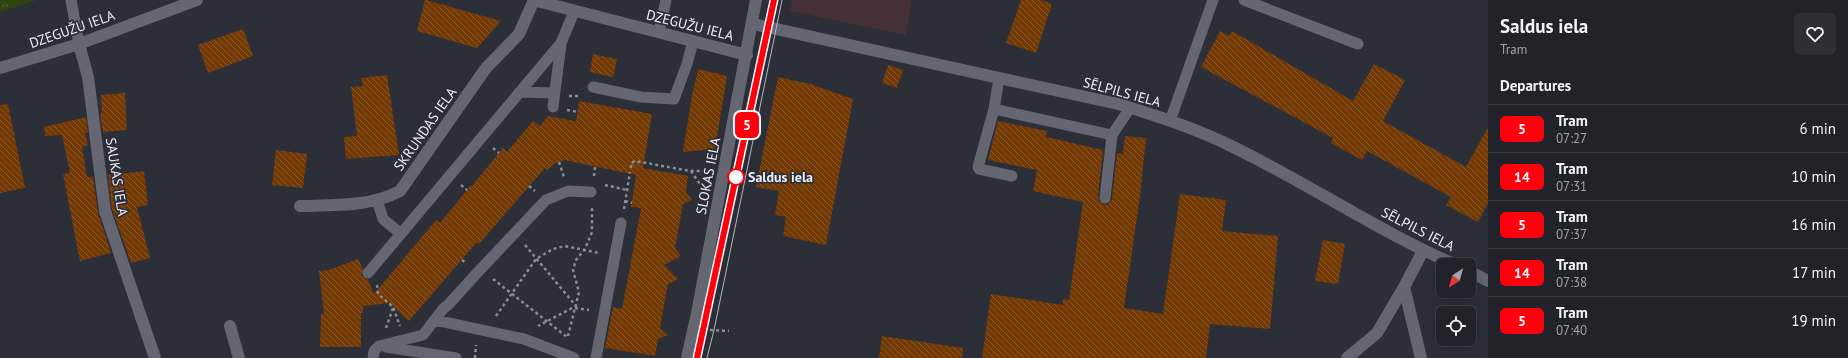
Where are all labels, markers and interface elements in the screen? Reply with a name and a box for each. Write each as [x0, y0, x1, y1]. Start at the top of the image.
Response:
street label: DZEGUŽU IELA [645, 5, 736, 45]
street label: DZEGUŽU IELA [27, 6, 118, 52]
button: heart [1794, 13, 1836, 55]
text: Saldus iela [1500, 14, 1588, 38]
text: Tram [1500, 41, 1527, 58]
street label: SĒLPILS IELA [1081, 73, 1164, 111]
text: Departures [1500, 76, 1571, 95]
street label: SKRUNDAS IELA [389, 83, 461, 174]
text: Tram [1556, 111, 1588, 130]
line badge: 5 [734, 112, 760, 138]
text: 5 [743, 116, 751, 134]
text: 6 min [1799, 119, 1836, 138]
text: 5 [1518, 120, 1526, 138]
text: 07:27 [1556, 130, 1587, 147]
street label: SLOKAS IELA [692, 135, 724, 216]
street label: SAUKAS IELA [102, 136, 132, 218]
text: Tram [1556, 159, 1588, 178]
text: 10 min [1791, 167, 1836, 186]
marker: Saldus iela [727, 168, 745, 186]
place label: Saldus iela [748, 168, 813, 186]
text: 14 [1514, 168, 1530, 186]
text: 07:31 [1556, 178, 1587, 195]
street label: SĒLPILS IELA [1378, 203, 1458, 255]
text: Tram [1556, 207, 1588, 226]
text: 16 min [1791, 215, 1836, 234]
text: 5 [1518, 216, 1526, 234]
text: 07:37 [1556, 226, 1587, 243]
text: Tram [1556, 255, 1588, 274]
north arrow [1436, 258, 1476, 298]
map controls [1436, 258, 1476, 346]
text: 17 min [1792, 263, 1836, 282]
text: 14 [1514, 264, 1530, 282]
text: 07:38 [1556, 274, 1587, 291]
text: Tram [1556, 303, 1588, 322]
button: locate [1436, 306, 1476, 346]
text: 19 min [1791, 311, 1836, 330]
text: 5 [1518, 312, 1526, 330]
text: 07:40 [1556, 322, 1587, 339]

